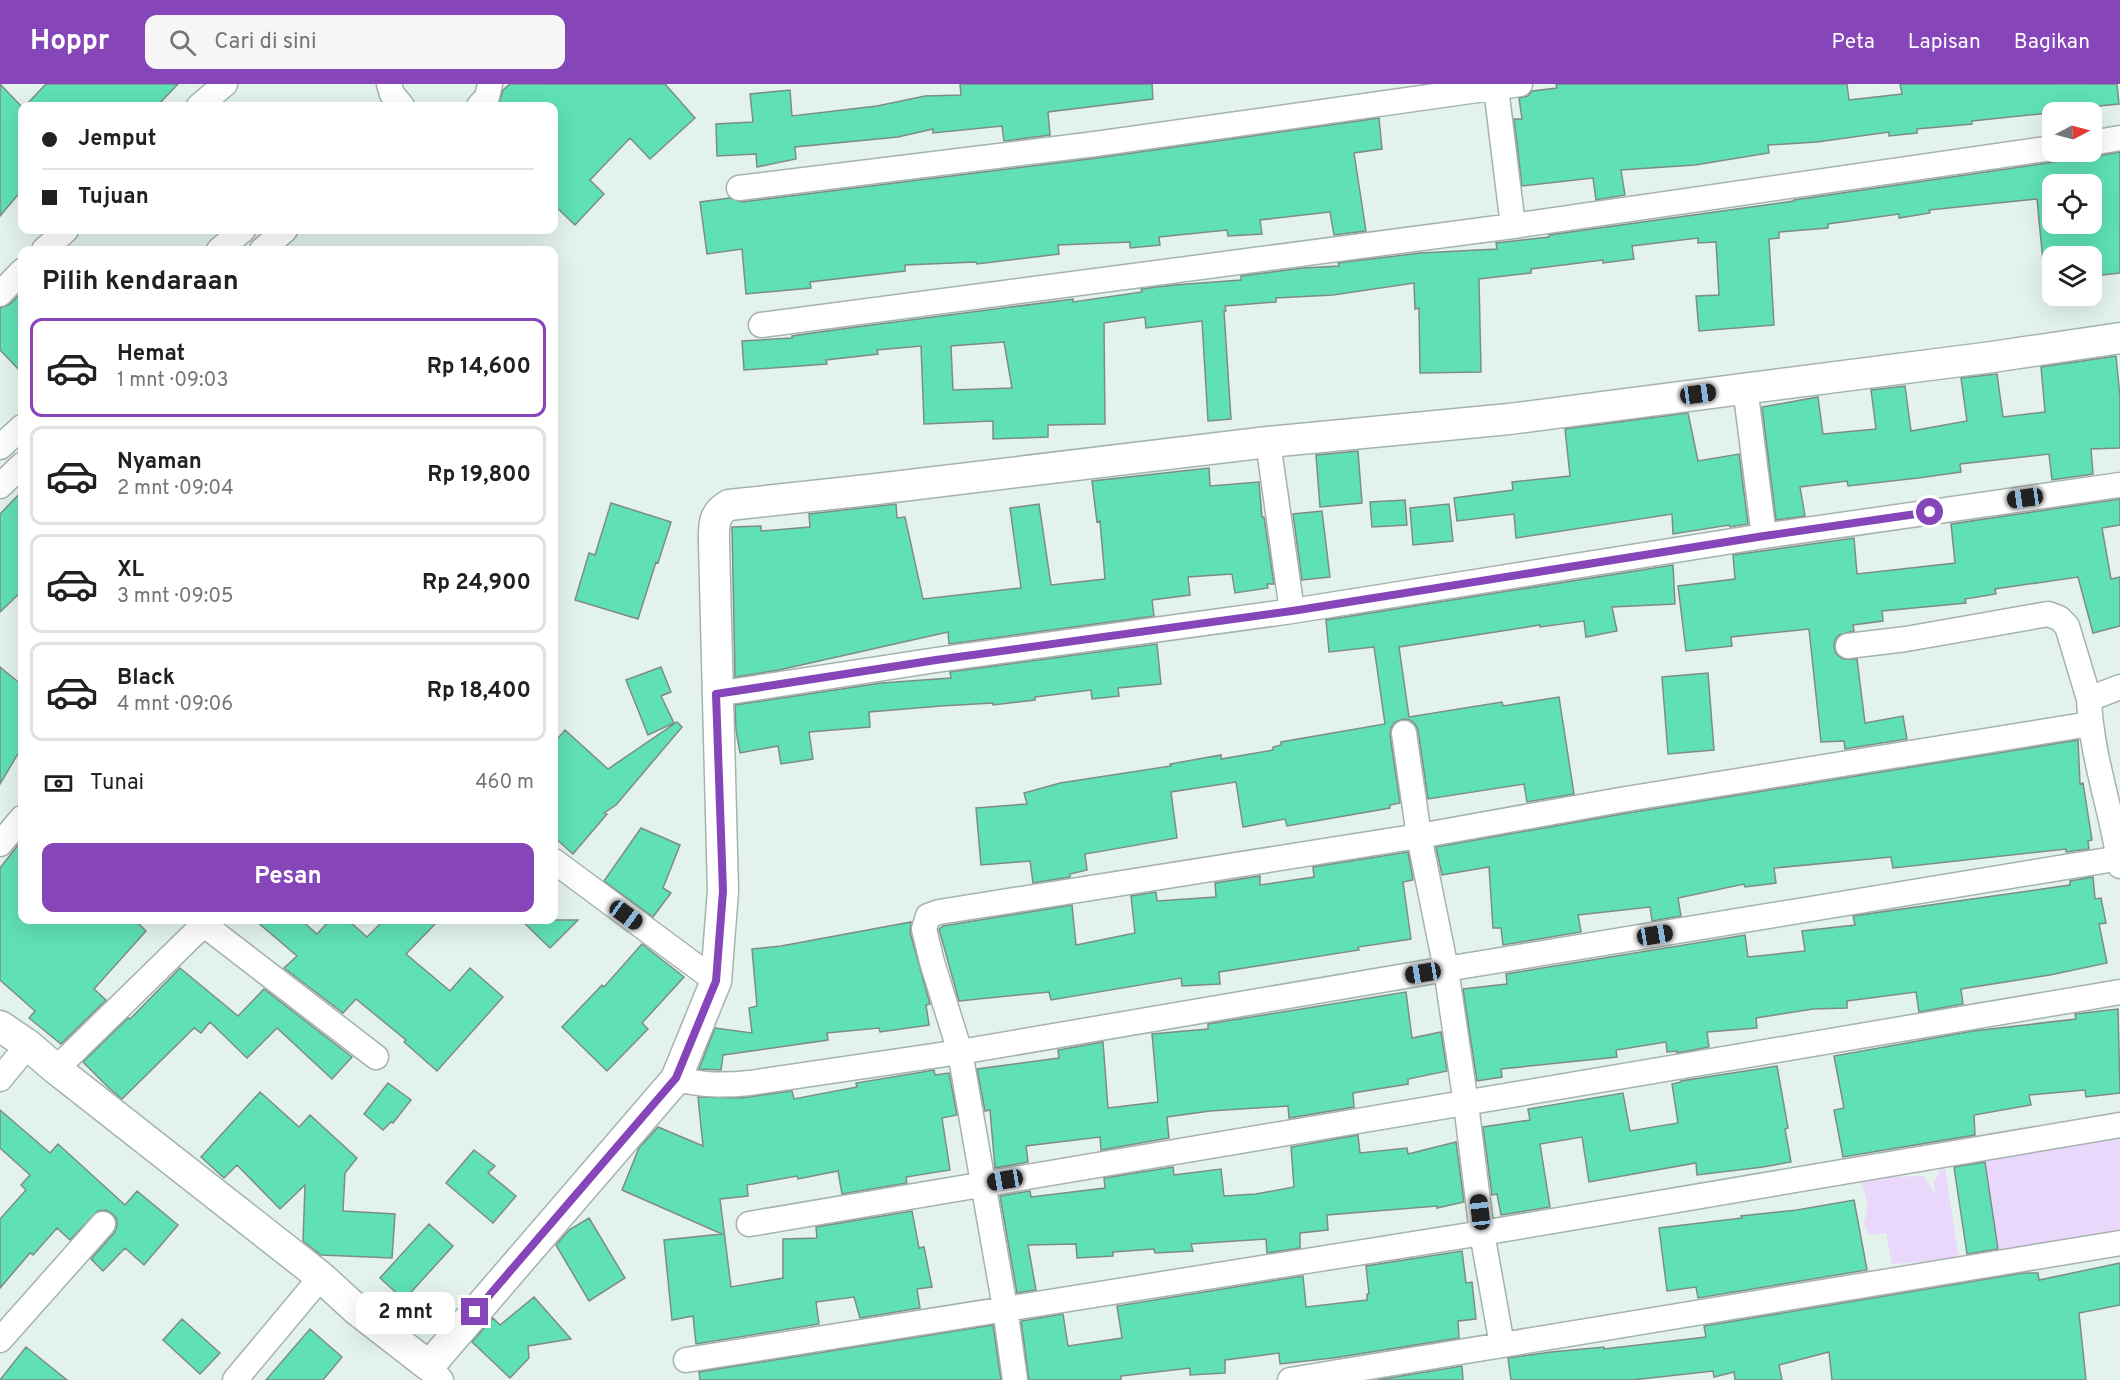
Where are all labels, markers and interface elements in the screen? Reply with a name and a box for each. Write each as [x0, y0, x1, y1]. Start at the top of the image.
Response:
search box [145, 15, 565, 69]
text: Hoppr [30, 24, 109, 60]
icon: search [166, 26, 199, 59]
text: Cari di sini [214, 29, 317, 56]
text: Peta [1832, 29, 1875, 56]
text: Lapisan [1908, 29, 1981, 56]
text: Bagikan [2014, 29, 2090, 56]
north arrow [2042, 102, 2102, 162]
map controls [2042, 102, 2102, 306]
text: Jemput [78, 126, 156, 153]
button: locate [2042, 174, 2102, 234]
text: Tujuan [78, 184, 149, 211]
button: layers [2042, 246, 2102, 306]
text: Pilih kendaraan [42, 265, 239, 299]
icon: car [45, 341, 99, 395]
text: Hemat [117, 341, 185, 368]
text: Rp 14,600 [427, 354, 531, 381]
text: 1 mnt · 09:03 [117, 368, 228, 394]
car [1679, 383, 1717, 405]
icon: car [45, 449, 99, 503]
text: Nyaman [117, 449, 202, 476]
text: Rp 19,800 [427, 462, 531, 489]
text: 2 mnt · 09:04 [117, 476, 234, 502]
car [2006, 487, 2044, 509]
route start [1916, 498, 1943, 525]
icon: car [45, 557, 99, 611]
text: XL [117, 557, 144, 584]
text: Rp 24,900 [422, 570, 531, 597]
text: 3 mnt · 09:05 [117, 584, 233, 610]
icon: car [45, 665, 99, 719]
text: Black [117, 665, 175, 692]
text: Rp 18,400 [427, 678, 531, 705]
text: 4 mnt · 09:06 [117, 692, 233, 718]
icon: cash [42, 767, 75, 800]
text: Tunai [90, 770, 144, 797]
text: 460 m [475, 770, 534, 796]
button: Pesan [42, 843, 534, 912]
car [606, 897, 646, 933]
car [1636, 923, 1674, 947]
car [1404, 961, 1442, 985]
car [986, 1168, 1024, 1192]
car [1469, 1193, 1491, 1231]
callout: 2 mnt [355, 1291, 454, 1333]
route end [461, 1298, 488, 1325]
text: 2 mnt [378, 1300, 433, 1326]

